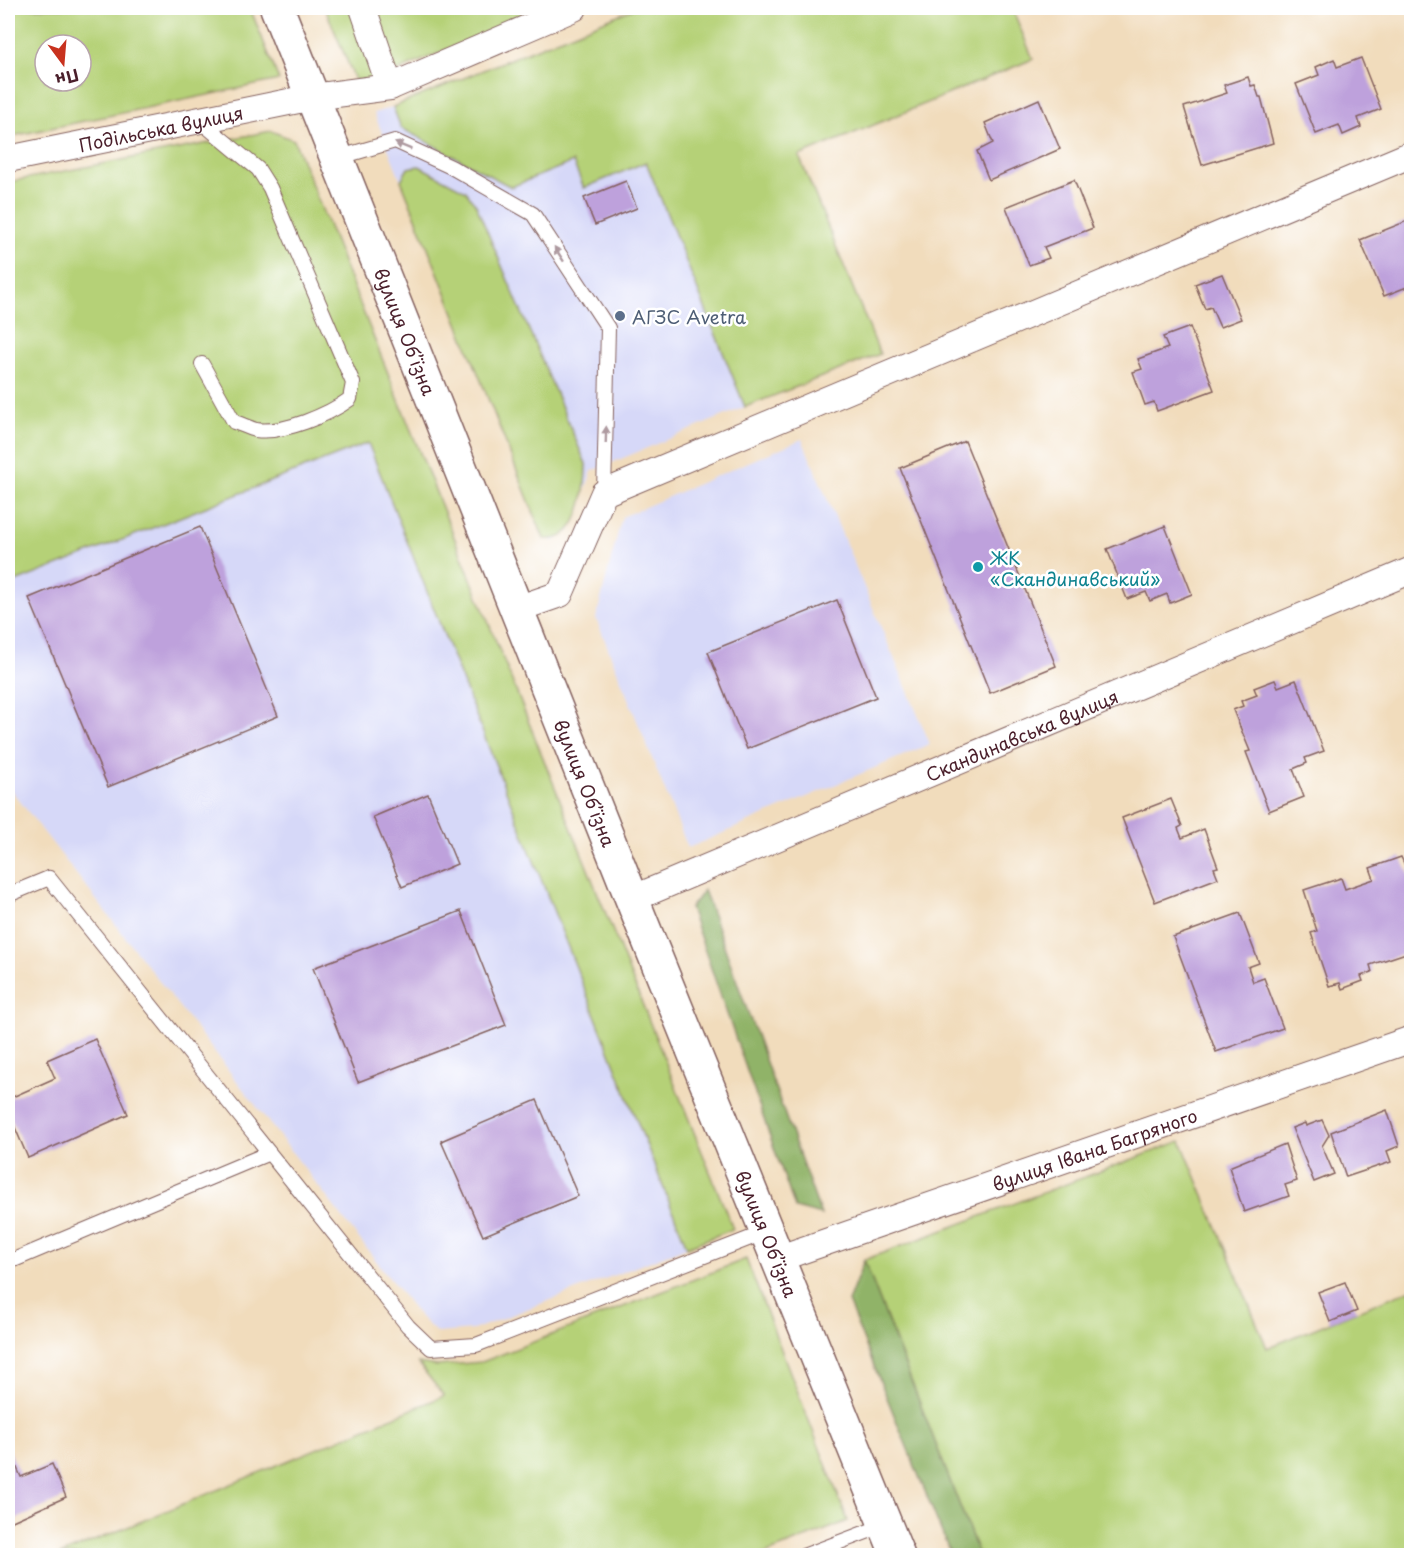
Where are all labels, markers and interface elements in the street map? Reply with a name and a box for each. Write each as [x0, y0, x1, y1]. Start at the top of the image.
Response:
north arrow [33, 33, 93, 93]
text: Пн [53, 64, 82, 93]
street label: Подільська вулиця [76, 98, 245, 158]
one-way arrow [394, 140, 412, 150]
one-way arrow [553, 247, 565, 263]
street label: вулиця Об’їзна [368, 264, 444, 400]
place label: АГЗС Avetra [632, 303, 746, 330]
marker: АГЗС Avetra [613, 309, 627, 323]
one-way arrow [602, 425, 611, 444]
place label: ЖК «Скандинавський» [989, 544, 1160, 592]
marker: ЖК «Скандинавський» [971, 560, 985, 574]
street label: Скандинавська вулиця [921, 682, 1122, 787]
street label: вулиця Об’їзна [548, 715, 623, 851]
street label: вулиця Івана Багряного [988, 1101, 1201, 1197]
street label: вулиця Об’їзна [730, 1166, 806, 1302]

